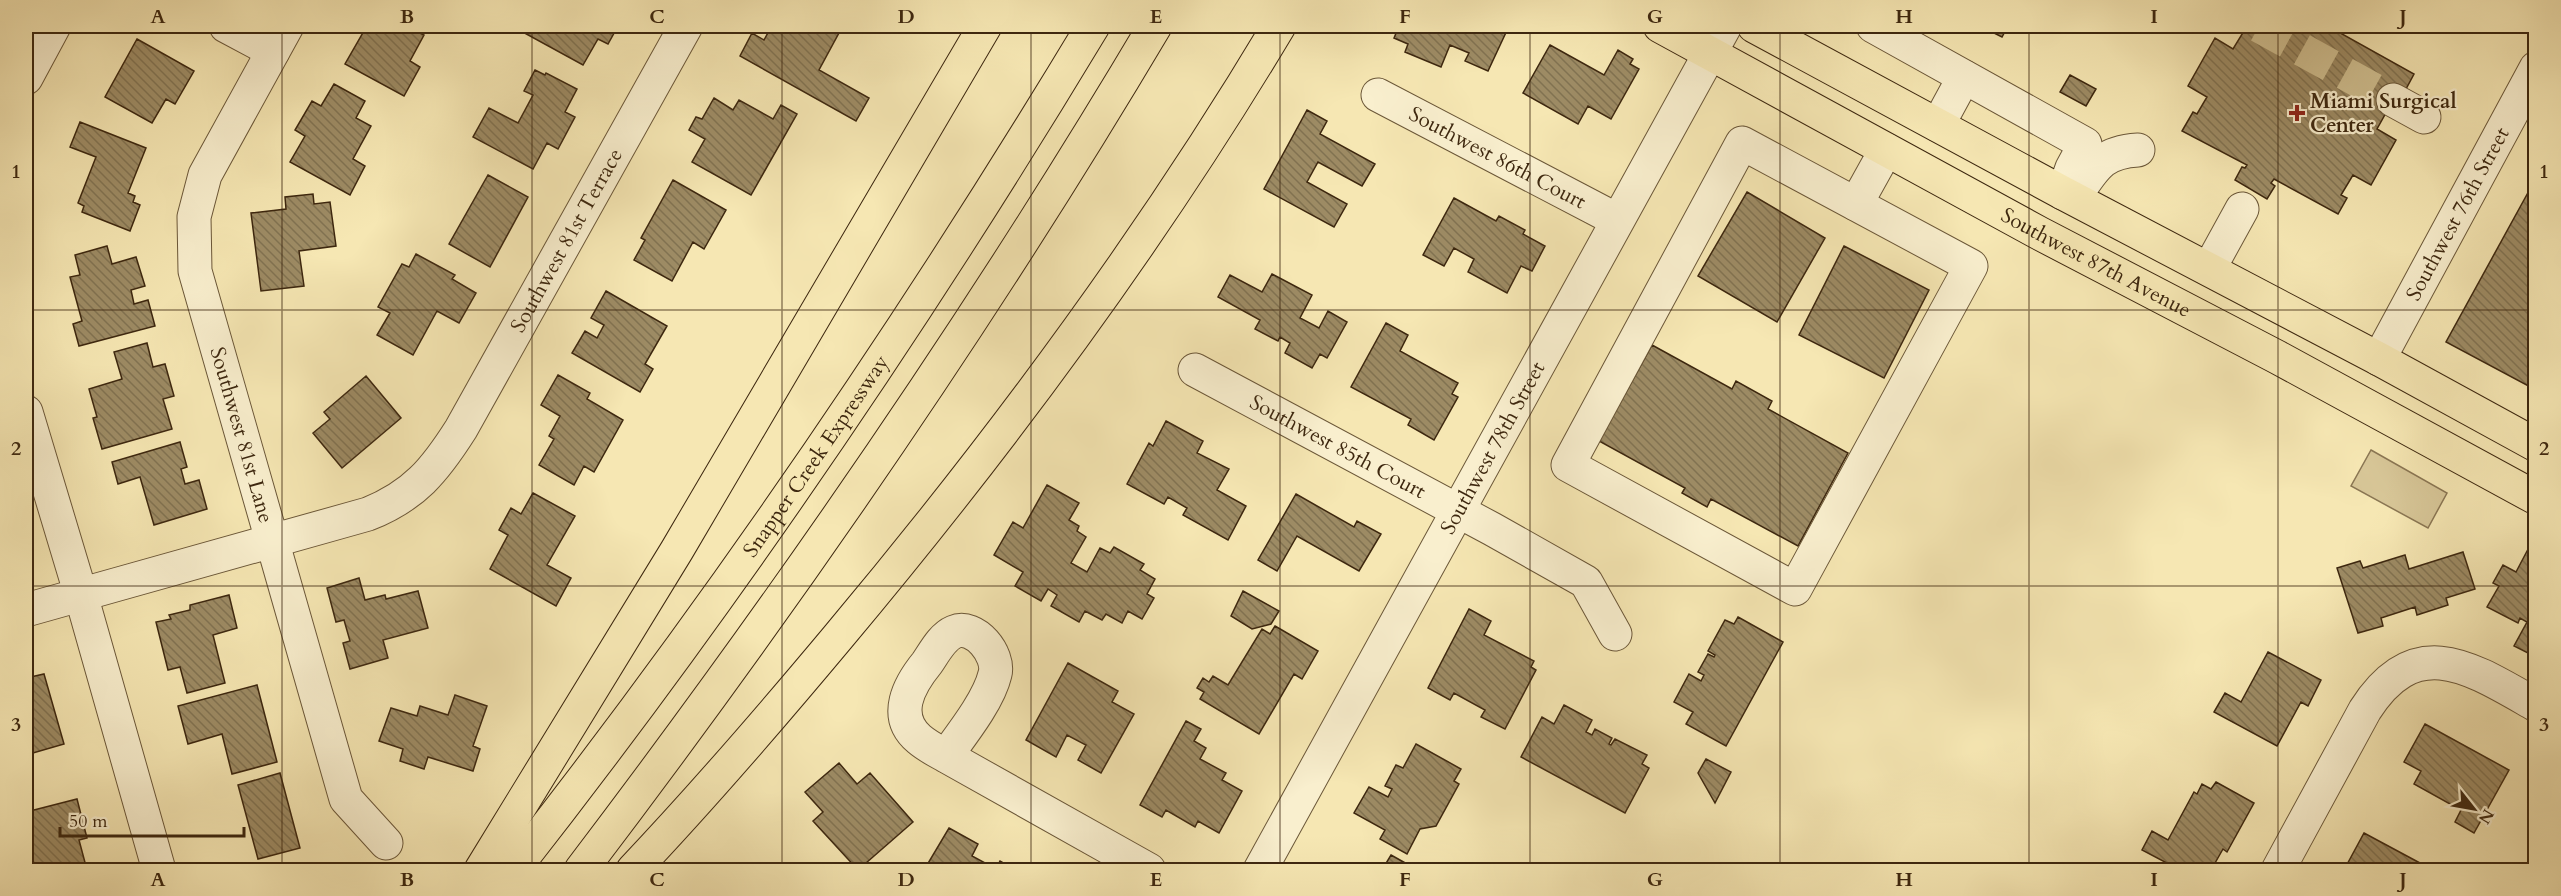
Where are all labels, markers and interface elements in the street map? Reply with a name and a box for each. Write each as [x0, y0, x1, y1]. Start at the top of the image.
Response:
text: A [150, 3, 166, 30]
text: B [400, 3, 414, 30]
text: C [649, 3, 665, 30]
text: D [897, 3, 915, 30]
text: E [1150, 3, 1162, 30]
text: F [1399, 3, 1411, 30]
text: G [1647, 3, 1663, 30]
text: H [1895, 3, 1913, 30]
text: I [2150, 3, 2158, 30]
text: J [2396, 3, 2407, 30]
place label: Miami Surgical Center [2310, 87, 2457, 140]
street label: Southwest 86th Court [1404, 99, 1591, 216]
marker: Miami Surgical Center [2288, 104, 2306, 122]
street label: Southwest 76th Street [2399, 122, 2516, 306]
street label: Southwest 81st Terrace [503, 143, 629, 338]
text: 1 [11, 158, 21, 185]
text: 1 [2539, 158, 2549, 185]
street label: Southwest 87th Avenue [1996, 201, 2196, 324]
street label: Southwest 81st Lane [203, 344, 281, 526]
street label: Snapper Creek Expressway [736, 349, 895, 563]
street label: Southwest 78th Street [1433, 356, 1552, 539]
street label: Southwest 85th Court [1245, 387, 1431, 506]
text: 2 [11, 435, 21, 462]
text: 2 [2539, 435, 2549, 462]
text: 3 [11, 711, 21, 738]
text: 3 [2539, 711, 2549, 738]
north arrow [2444, 779, 2504, 839]
scale bar [60, 800, 244, 838]
text: N [2473, 805, 2499, 828]
text: 50 m [69, 809, 108, 834]
text: A [150, 866, 166, 893]
text: B [400, 866, 414, 893]
text: C [649, 866, 665, 893]
text: D [897, 866, 915, 893]
text: E [1150, 866, 1162, 893]
text: F [1399, 866, 1411, 893]
text: G [1647, 866, 1663, 893]
text: H [1895, 866, 1913, 893]
text: I [2150, 866, 2158, 893]
text: J [2396, 866, 2407, 893]

